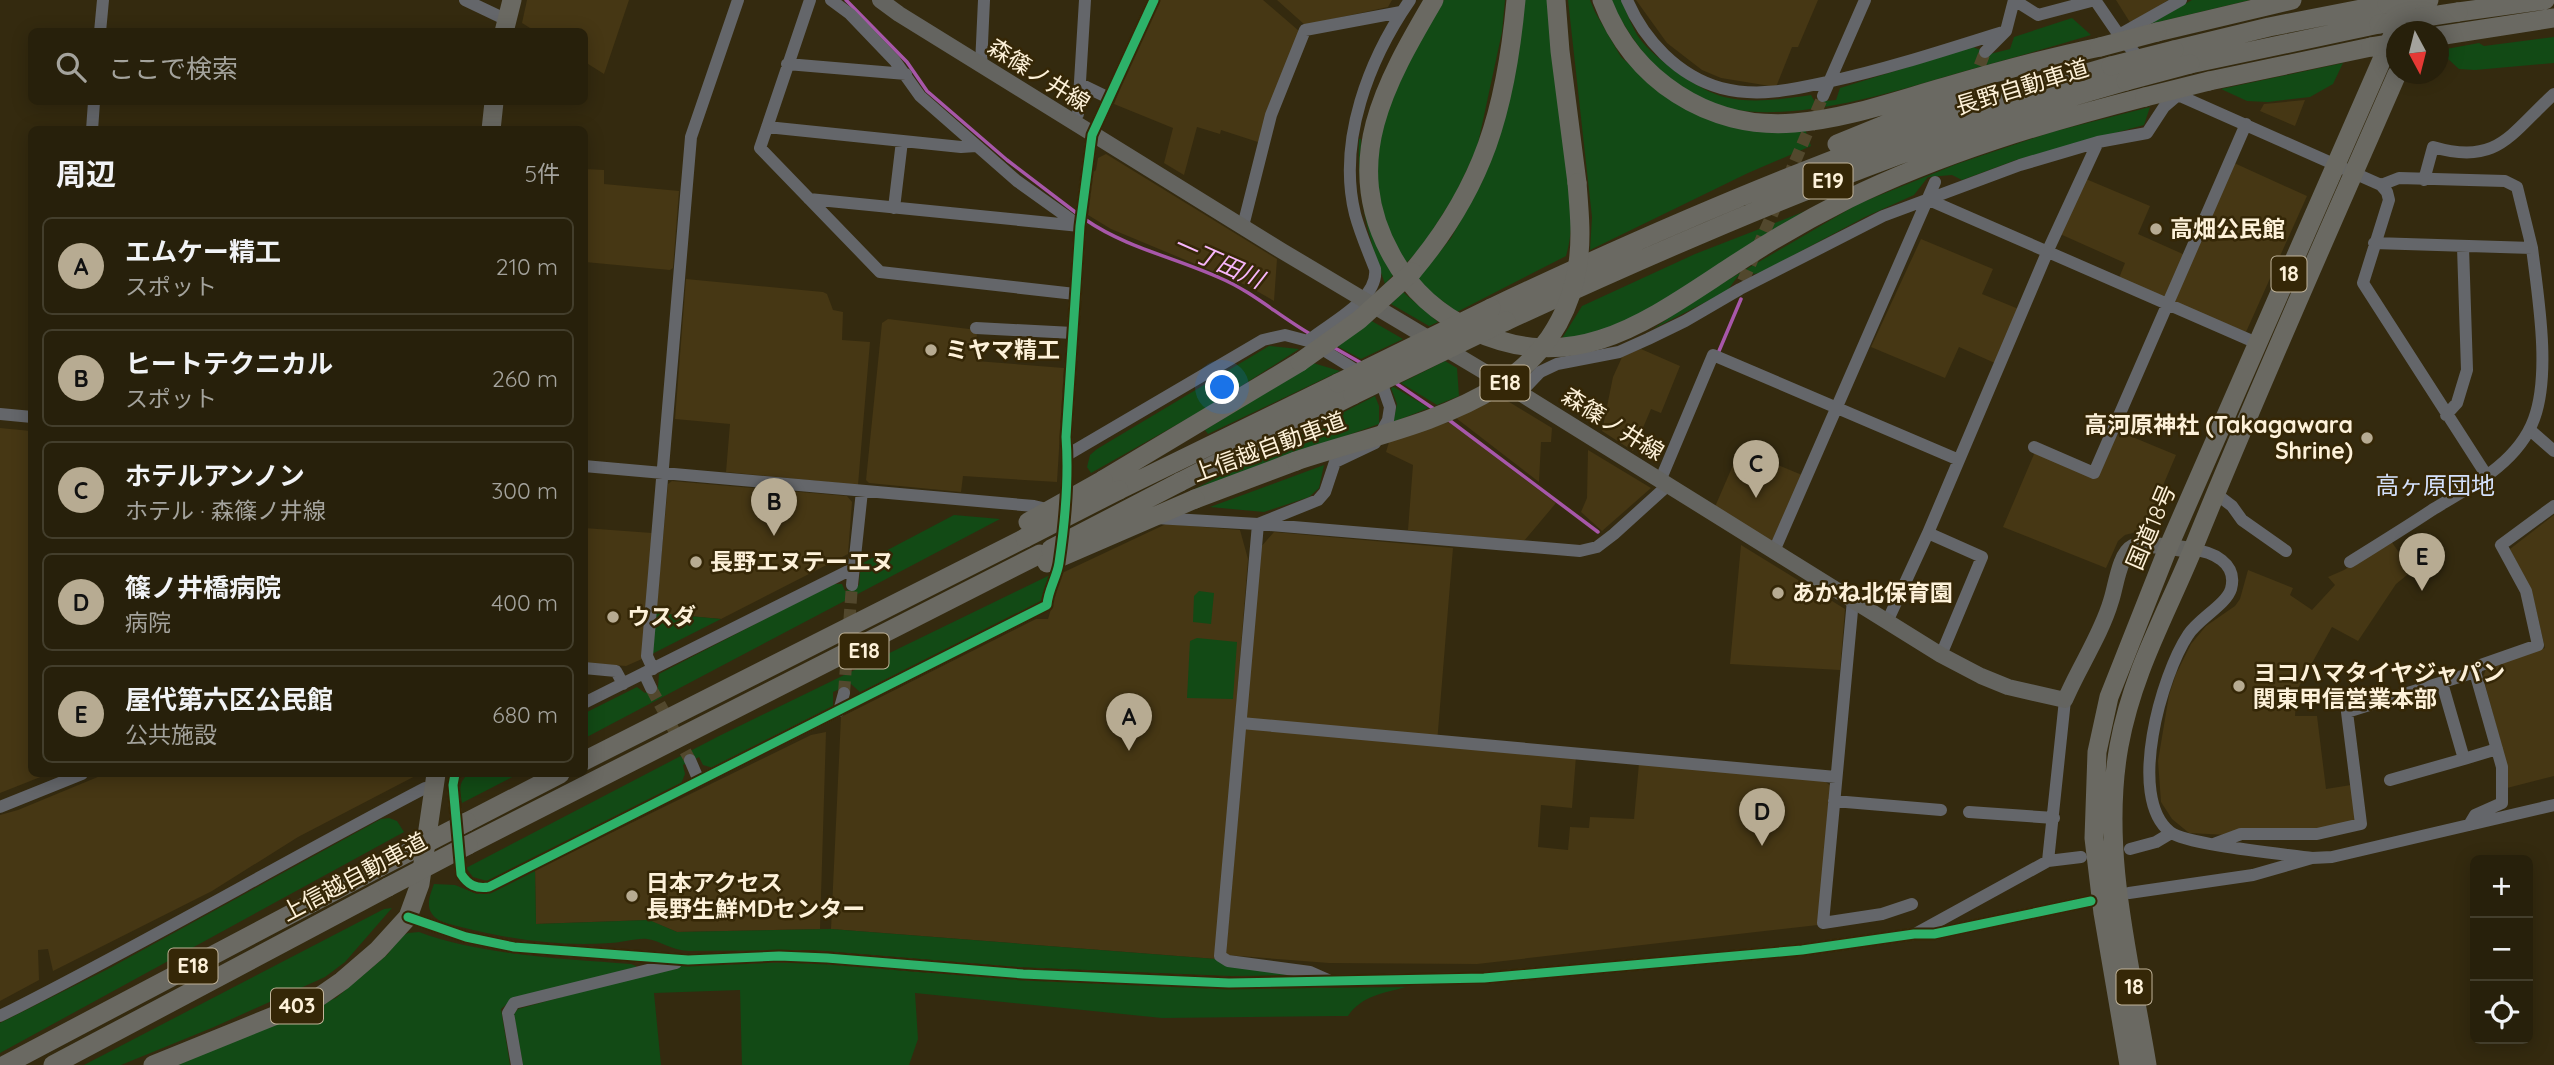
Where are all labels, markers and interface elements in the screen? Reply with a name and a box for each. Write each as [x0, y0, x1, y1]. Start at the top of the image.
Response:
north arrow [2386, 21, 2449, 84]
search box [28, 28, 588, 105]
street label: 森篠ノ井線 [983, 32, 1096, 117]
icon: search [52, 48, 90, 86]
text: ここで検索 [108, 52, 238, 85]
street label: 長野自動車道 [1952, 52, 2092, 121]
text: 周辺 [56, 155, 116, 193]
text: 5件 [524, 159, 560, 188]
road number: E19 [1804, 164, 1853, 198]
place label: 高畑公民館 [2170, 214, 2285, 243]
marker: 高畑公民館 [2148, 221, 2164, 237]
water label: 一丁田川 [1168, 228, 1271, 296]
text: エムケー精工 [125, 235, 281, 268]
text: A [74, 252, 88, 281]
text: 210 m [496, 252, 558, 281]
road number: 18 [2272, 256, 2306, 292]
text: スポット [125, 272, 217, 301]
place label: ミヤマ精工 [945, 335, 1060, 364]
marker: ミヤマ精工 [923, 342, 939, 358]
text: ヒートテクニカル [125, 347, 333, 380]
text: B [73, 364, 89, 393]
text: 260 m [492, 364, 558, 393]
road number: E18 [1480, 366, 1530, 400]
your location [1205, 370, 1239, 404]
street label: 森篠ノ井線 [1557, 381, 1670, 466]
text: スポット [125, 384, 217, 413]
street label: 上信越自動車道 [1188, 405, 1349, 488]
place label: 高河原神社 (Takagawara Shrine) [2084, 410, 2353, 465]
marker: 高河原神社 (Takagawara Shrine) [2359, 430, 2375, 446]
pin: C [1733, 440, 1779, 498]
text: ホテルアンノン [125, 459, 305, 492]
district label: 高ヶ原団地 [2375, 470, 2495, 500]
text: C [74, 476, 88, 505]
text: 300 m [491, 476, 558, 505]
pin: B [751, 478, 797, 536]
street label: 国道18号 [2120, 480, 2181, 574]
text: ホテル · 森篠ノ井線 [125, 496, 326, 525]
pin: E [2399, 533, 2445, 591]
place label: 長野エヌテーエヌ [710, 547, 894, 576]
marker: 長野エヌテーエヌ [688, 554, 704, 570]
text: 篠ノ井橋病院 [125, 571, 281, 604]
place label: あかね北保育園 [1792, 578, 1953, 607]
marker: あかね北保育園 [1770, 585, 1786, 601]
text: D [73, 588, 89, 617]
text: 400 m [491, 588, 558, 617]
place label: ウスダ [627, 602, 696, 631]
text: 病院 [125, 608, 171, 637]
marker: ウスダ [605, 609, 621, 625]
road number: E18 [840, 634, 888, 668]
place label: ヨコハマタイヤジャパン 関東甲信営業本部 [2253, 658, 2505, 713]
marker: ヨコハマタイヤジャパン 関東甲信営業本部 [2231, 678, 2247, 694]
text: 屋代第六区公民館 [125, 683, 333, 716]
pin: A [1106, 693, 1152, 751]
text: E [74, 700, 88, 729]
text: 680 m [492, 700, 558, 729]
text: 公共施設 [125, 720, 217, 749]
pin: D [1739, 788, 1785, 846]
street label: 上信越自動車道 [276, 826, 432, 927]
map controls [2470, 855, 2533, 1044]
button: + [2470, 855, 2533, 918]
place label: 日本アクセス 長野生鮮MDセンター [646, 868, 865, 923]
marker: 日本アクセス 長野生鮮MDセンター [624, 888, 640, 904]
button: − [2470, 918, 2533, 981]
road number: E18 [168, 948, 218, 984]
road number: 18 [2116, 970, 2152, 1004]
button: locate [2470, 981, 2533, 1044]
road number: 403 [271, 988, 323, 1024]

